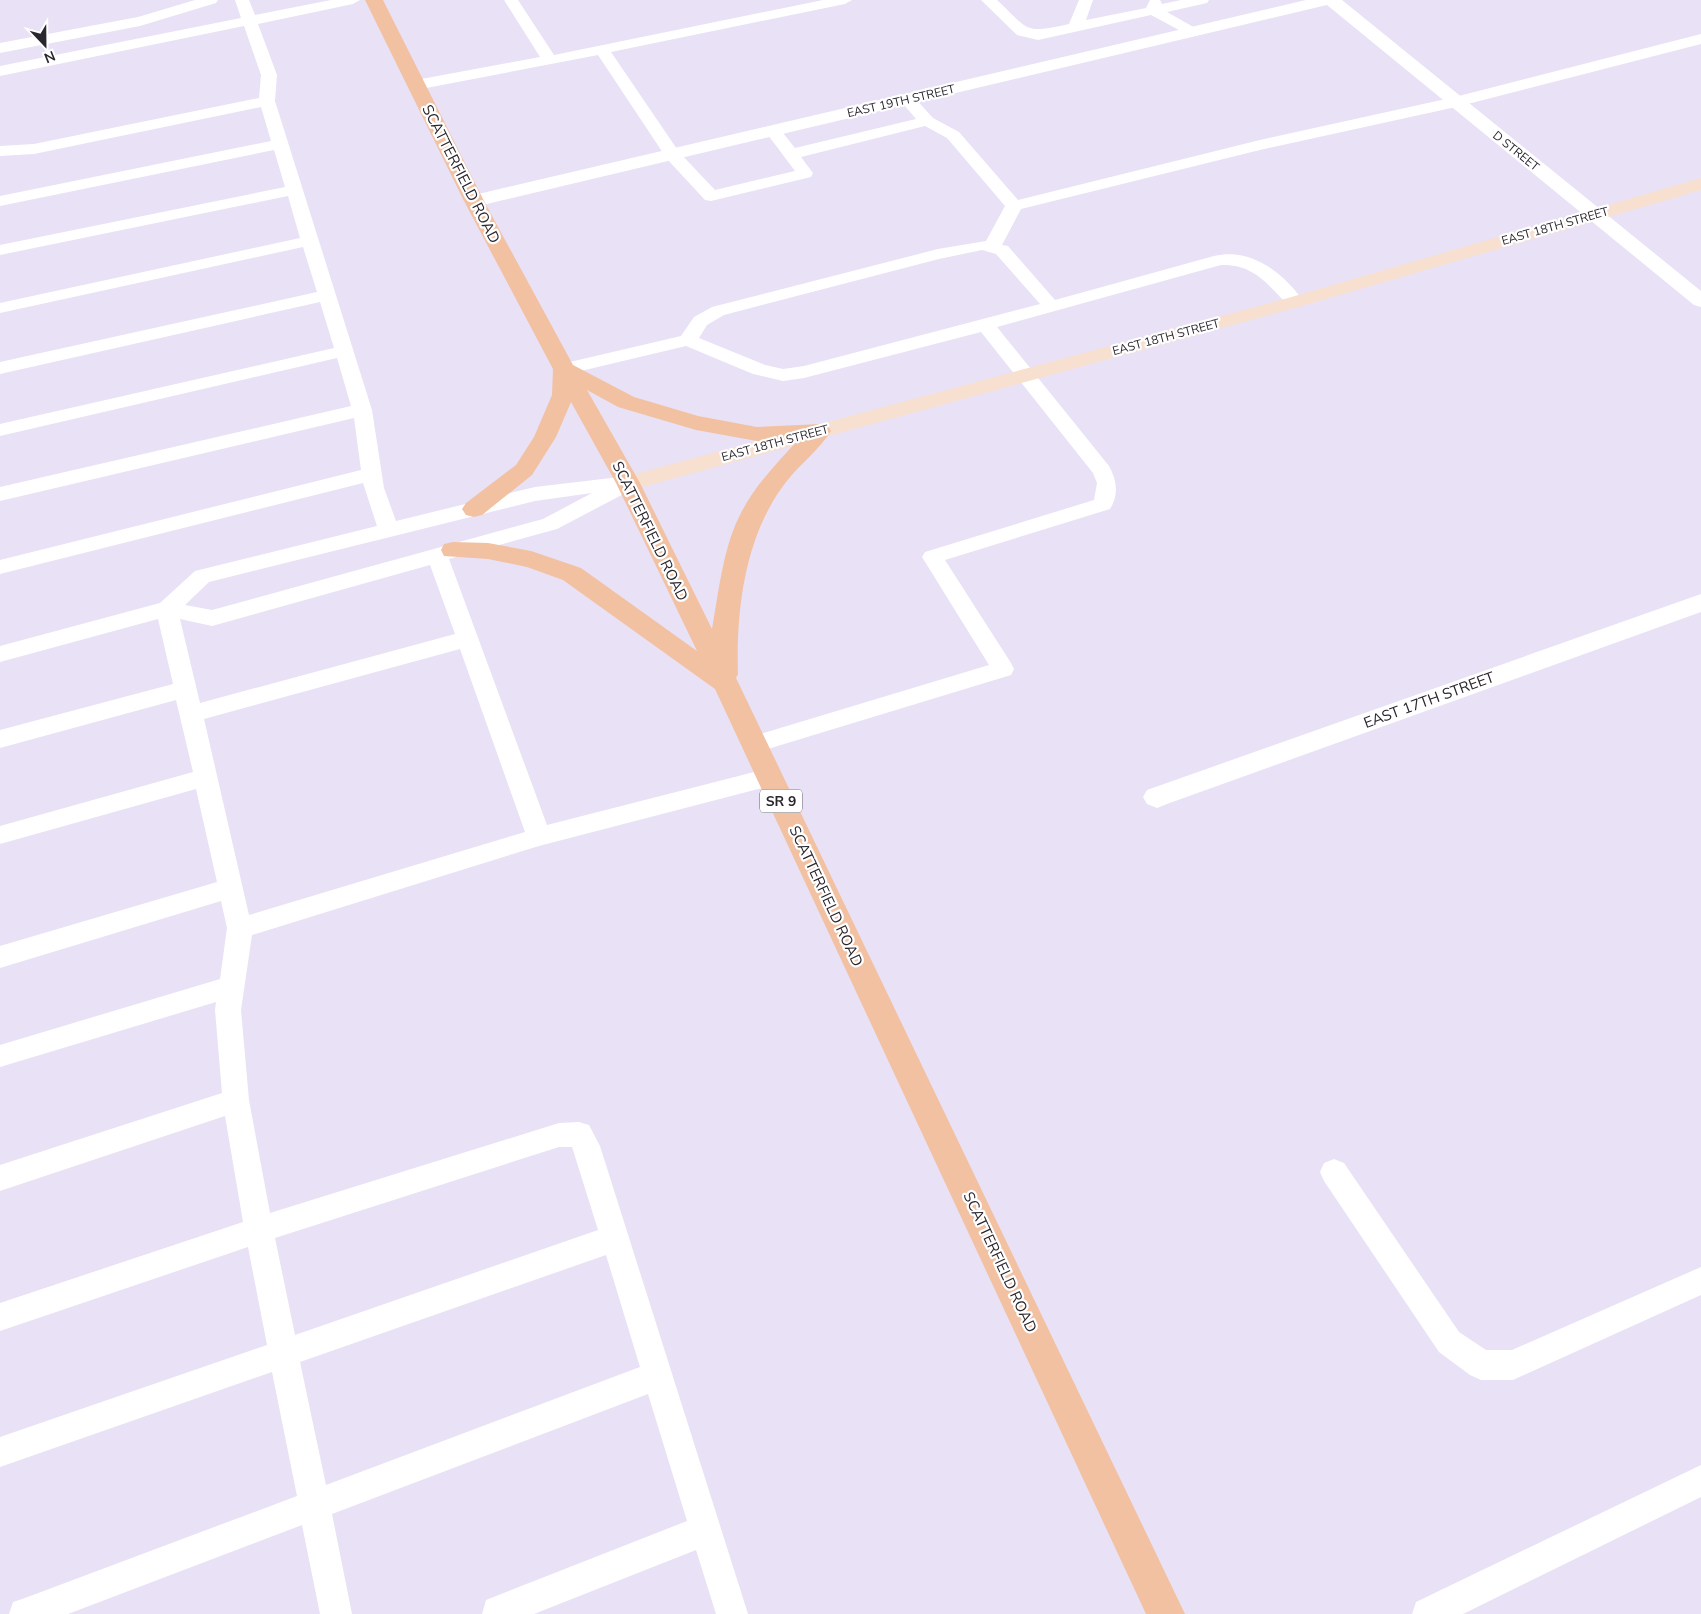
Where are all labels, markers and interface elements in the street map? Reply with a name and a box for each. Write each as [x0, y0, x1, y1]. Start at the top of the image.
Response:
north arrow [20, 20, 70, 70]
text: N [41, 46, 58, 67]
street label: EAST 19TH STREET [845, 81, 957, 121]
street label: SCATTERFIELD ROAD [417, 101, 505, 247]
street label: D STREET [1489, 127, 1543, 175]
street label: EAST 18TH STREET [1500, 203, 1611, 249]
street label: EAST 18TH STREET [1111, 315, 1222, 359]
street label: EAST 18TH STREET [720, 421, 831, 465]
street label: SCATTERFIELD ROAD [607, 458, 693, 604]
street label: EAST 17TH STREET [1361, 667, 1497, 733]
road number: SR 9 [760, 789, 802, 812]
street label: SCATTERFIELD ROAD [785, 822, 867, 970]
street label: SCATTERFIELD ROAD [959, 1188, 1041, 1336]

